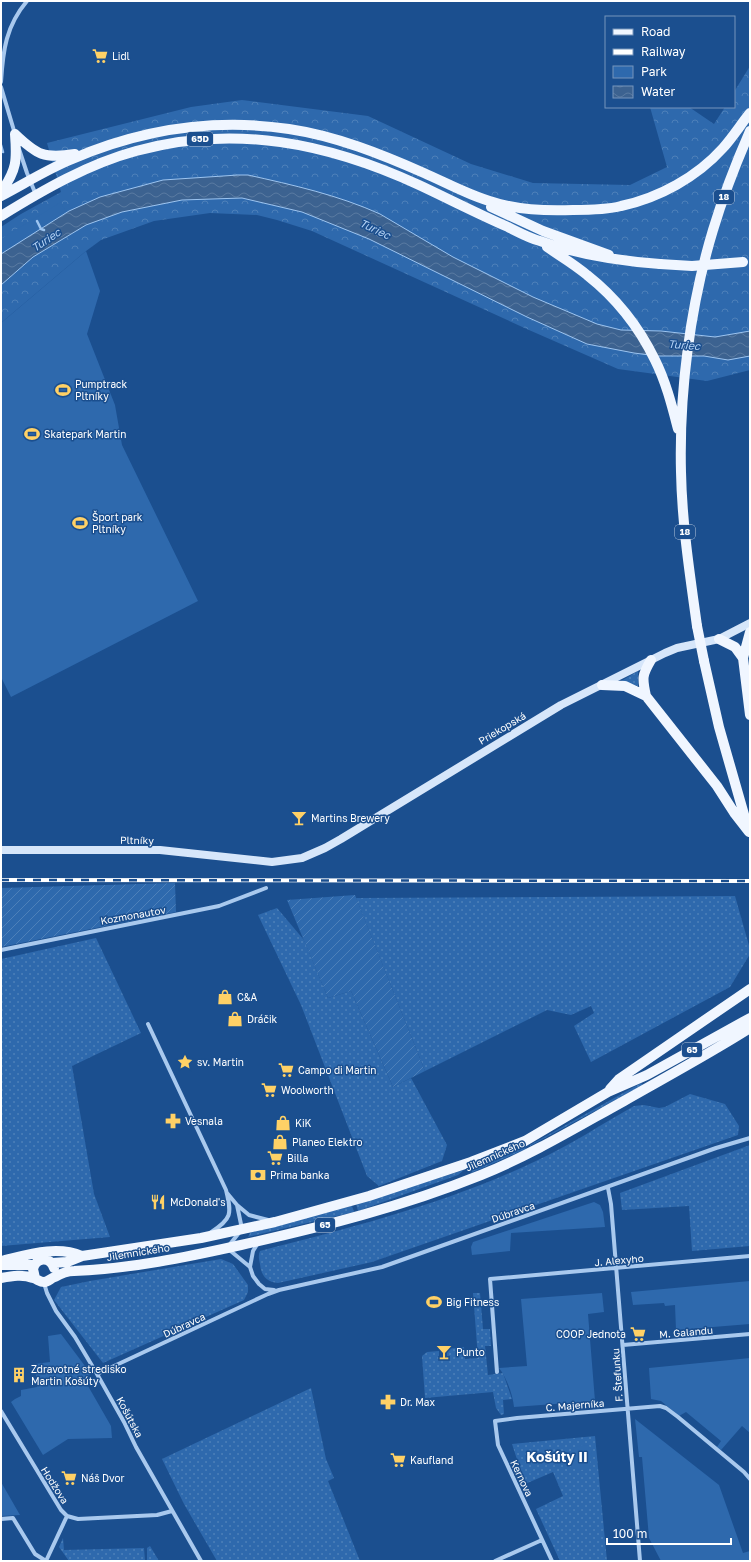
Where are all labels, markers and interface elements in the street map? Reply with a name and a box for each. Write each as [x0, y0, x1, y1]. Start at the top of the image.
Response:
legend [605, 16, 735, 108]
text: Road [641, 24, 670, 39]
text: Railway [641, 44, 686, 59]
supermarket icon: Lidl [91, 47, 109, 65]
place label: Lidl [112, 50, 130, 62]
text: Park [641, 64, 667, 79]
text: Water [641, 84, 675, 99]
road number: 65D [187, 132, 213, 146]
road number: 18 [714, 190, 734, 204]
water label: Turiec [358, 216, 393, 242]
water label: Turiec [29, 225, 63, 254]
water label: Turiec [668, 337, 701, 352]
place label: Pumptrack Pltníky [75, 378, 127, 402]
sports icon: Pumptrack Pltníky [54, 381, 72, 399]
sports icon: Skatepark Martin [23, 425, 41, 443]
place label: Skatepark Martin [44, 428, 126, 440]
place label: Šport park Pltníky [92, 510, 143, 535]
sports icon: Šport park Pltníky [71, 514, 89, 532]
road number: 18 [675, 525, 695, 539]
street label: Priekopská [476, 709, 528, 747]
bar icon: Martins Brewery [290, 809, 308, 827]
place label: Martins Brewery [311, 812, 390, 824]
street label: Pltníky [120, 834, 154, 846]
street label: Kozmonautov [100, 903, 167, 927]
shop icon: C&A [216, 988, 234, 1006]
place label: C&A [237, 991, 258, 1003]
shop icon: Dráčik [226, 1010, 244, 1028]
place label: Dráčik [247, 1013, 278, 1025]
road number: 65 [682, 1043, 702, 1057]
place icon: sv. Martin [176, 1053, 194, 1071]
place label: sv. Martin [197, 1056, 244, 1068]
supermarket icon: Campo di Martin [277, 1061, 295, 1079]
place label: Campo di Martin [298, 1064, 376, 1076]
supermarket icon: Woolworth [260, 1081, 278, 1099]
place label: Woolworth [281, 1084, 334, 1096]
pharmacy icon: Vesnala [164, 1112, 182, 1130]
shop icon: KiK [274, 1114, 292, 1132]
place label: Vesnala [185, 1115, 223, 1127]
place label: KiK [295, 1117, 312, 1129]
shop icon: Planeo Elektro [271, 1133, 289, 1151]
place label: Planeo Elektro [292, 1136, 363, 1148]
street label: Jilemnického [463, 1137, 527, 1173]
supermarket icon: Billa [266, 1149, 284, 1167]
place label: Billa [287, 1152, 308, 1164]
bank icon: Prima banka [249, 1166, 267, 1184]
place label: Prima banka [270, 1169, 329, 1181]
restaurant icon: McDonald's [149, 1193, 167, 1211]
place label: McDonald's [170, 1196, 226, 1208]
street label: Dúbravca [490, 1199, 536, 1225]
road number: 65 [315, 1218, 335, 1232]
street label: Jilemnického [106, 1241, 170, 1263]
street label: J. Alexyho [594, 1252, 644, 1268]
sports icon: Big Fitness [425, 1293, 443, 1311]
place label: Big Fitness [446, 1296, 499, 1308]
street label: Dúbravca [161, 1310, 207, 1340]
street label: M. Galandu [659, 1324, 713, 1340]
supermarket icon: COOP Jednota [629, 1325, 647, 1343]
place label: COOP Jednota [556, 1328, 626, 1340]
bar icon: Punto [435, 1343, 453, 1361]
place label: Punto [456, 1346, 485, 1358]
street label: F. Štefunku [608, 1348, 625, 1402]
place label: Zdravotné stredisko Martin Košúty [31, 1363, 127, 1387]
building icon: Zdravotné stredisko Martin Košúty [10, 1366, 28, 1384]
pharmacy icon: Dr. Max [379, 1393, 397, 1411]
street label: Košútska [114, 1395, 146, 1439]
place label: Dr. Max [400, 1396, 435, 1408]
street label: C. Majerníka [545, 1396, 605, 1414]
district label: Košúty II [526, 1448, 588, 1465]
supermarket icon: Kaufland [389, 1451, 407, 1469]
place label: Kaufland [410, 1454, 453, 1466]
street label: Kernova [508, 1458, 536, 1498]
street label: Hodžova [39, 1464, 71, 1506]
supermarket icon: Náš Dvor [60, 1469, 78, 1487]
place label: Náš Dvor [81, 1472, 124, 1484]
scale bar [607, 1520, 731, 1546]
text: 100 m [613, 1526, 647, 1541]

